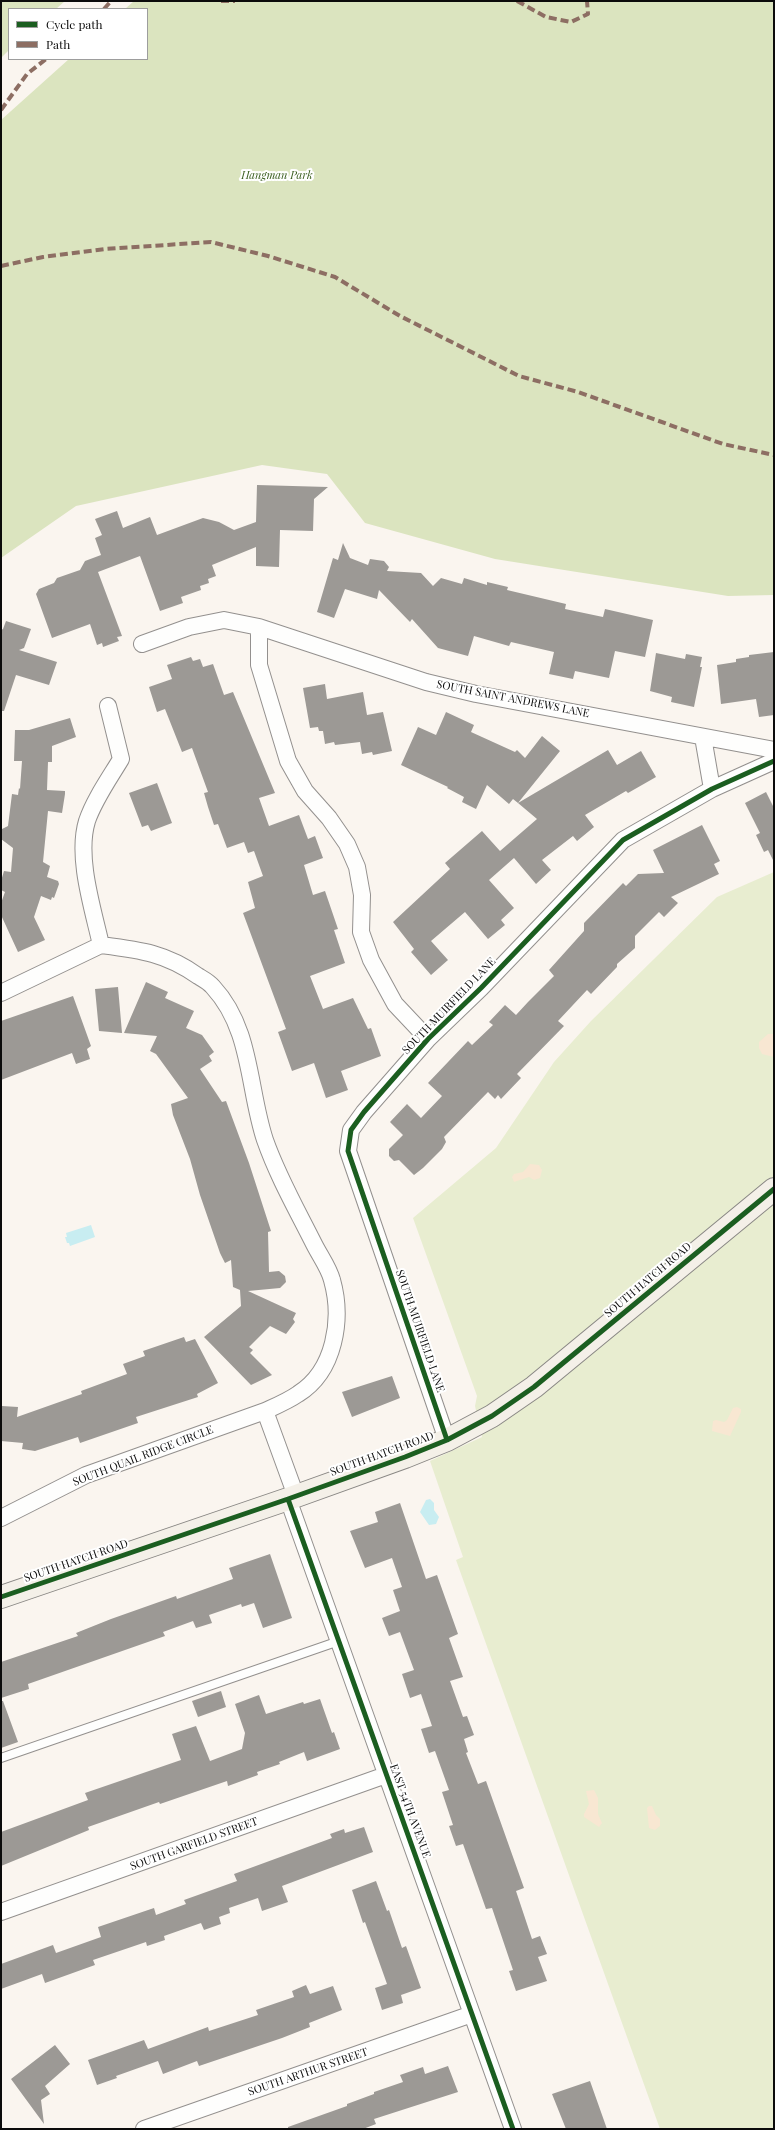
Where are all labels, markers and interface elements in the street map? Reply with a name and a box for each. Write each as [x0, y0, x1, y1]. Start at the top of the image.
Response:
legend [8, 8, 148, 60]
text: Cycle path [46, 16, 103, 32]
text: Path [46, 36, 70, 52]
park label: Hangman Park [241, 169, 313, 183]
street label: SOUTH SAINT ANDREWS LANE [435, 678, 591, 720]
street label: SOUTH MUIRFIELD LANE [399, 955, 499, 1057]
street label: SOUTH HATCH ROAD [602, 1240, 694, 1320]
street label: SOUTH MUIRFIELD LANE [393, 1268, 447, 1394]
street label: SOUTH QUAIL RIDGE CIRCLE [71, 1423, 215, 1489]
street label: SOUTH HATCH ROAD [328, 1429, 436, 1479]
street label: SOUTH HATCH ROAD [22, 1537, 130, 1585]
street label: EAST 54TH AVENUE [387, 1762, 433, 1860]
street label: SOUTH GARFIELD STREET [128, 1815, 260, 1873]
street label: SOUTH ARTHUR STREET [246, 2045, 370, 2099]

